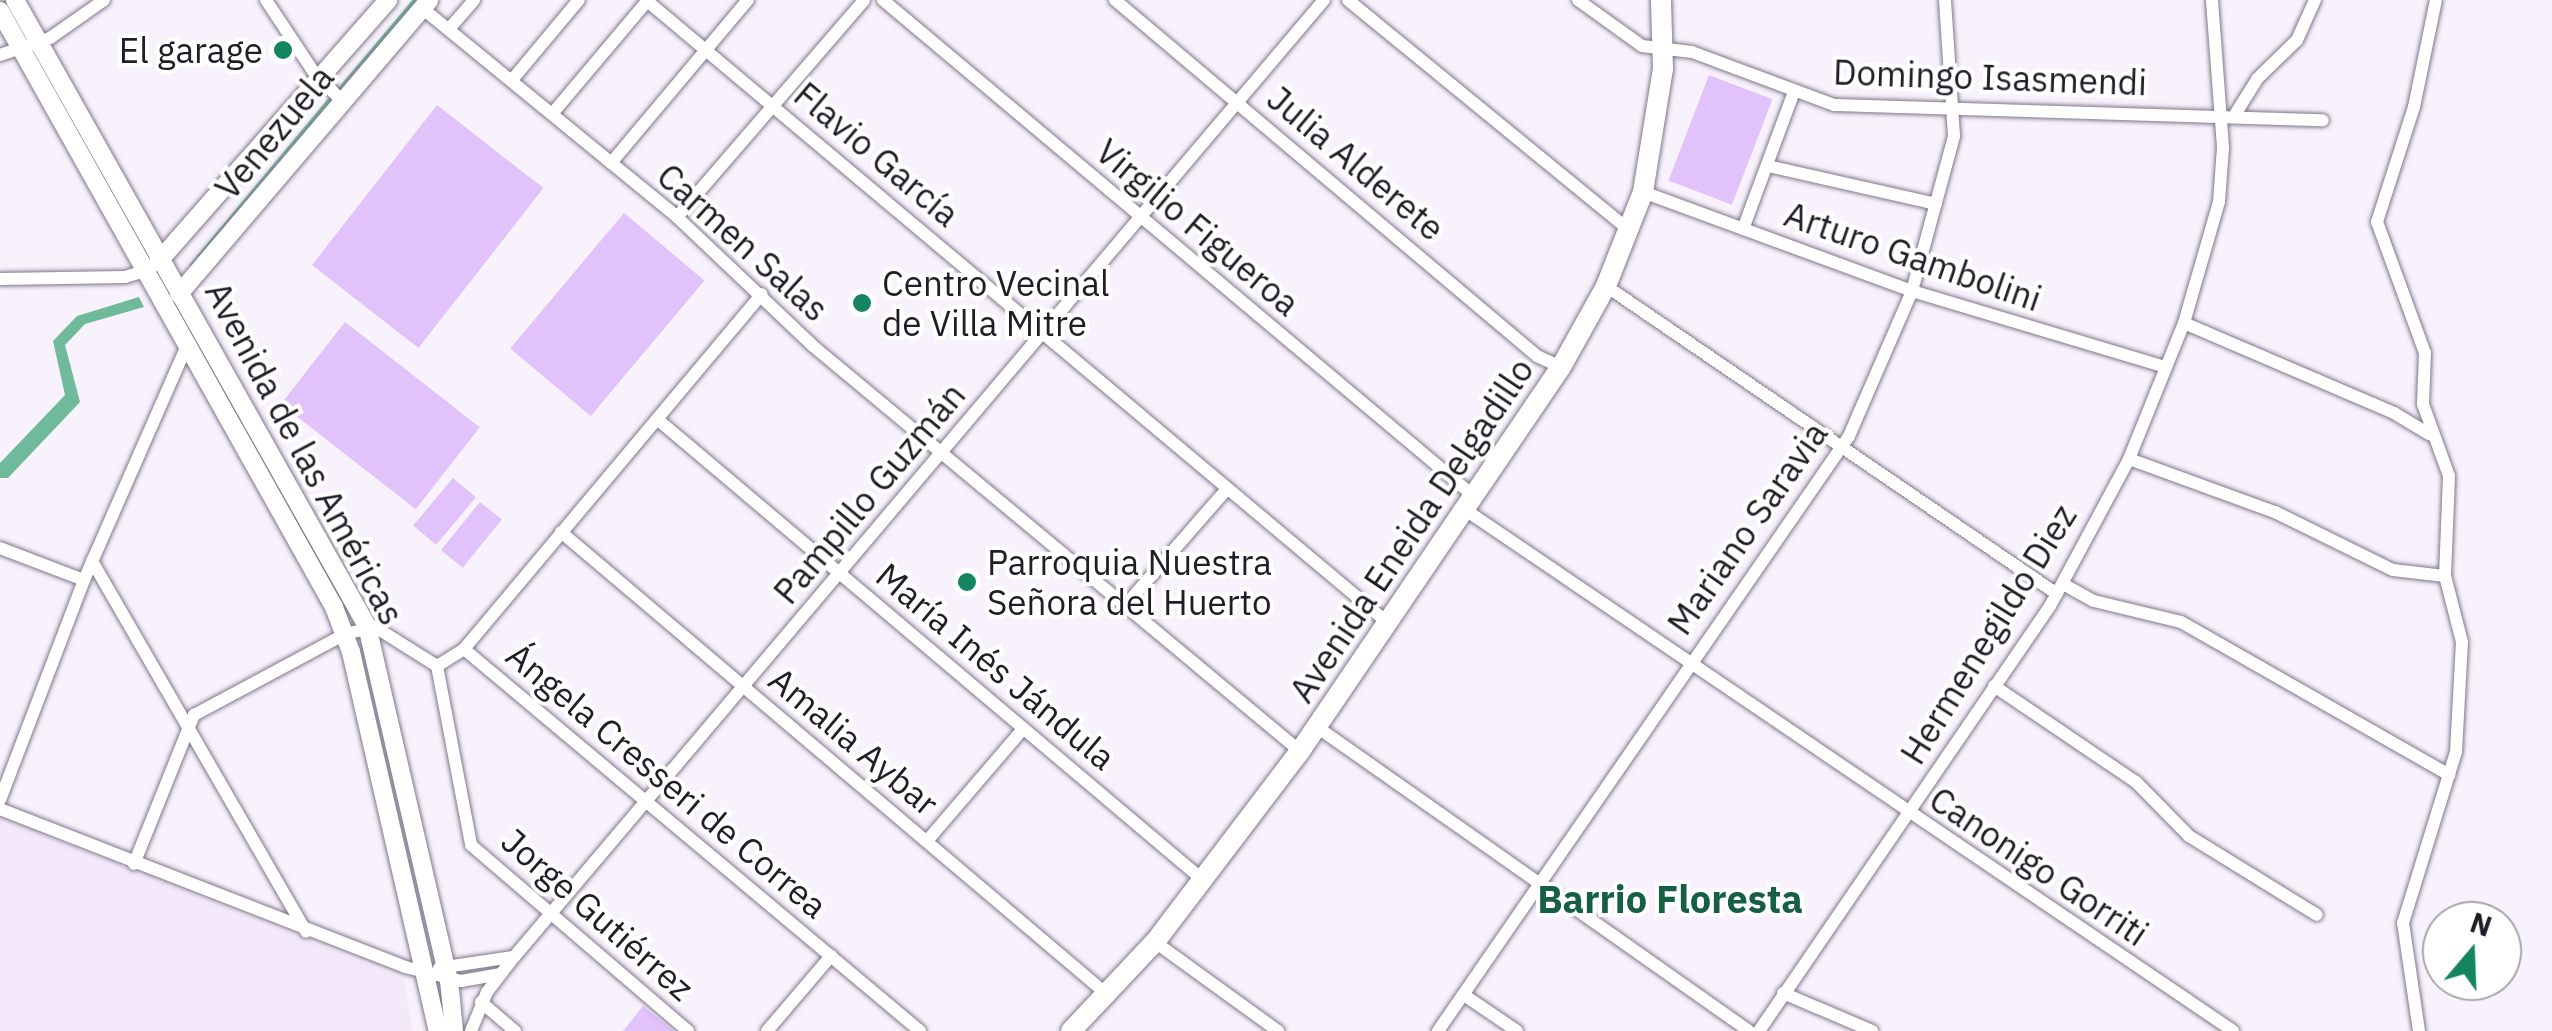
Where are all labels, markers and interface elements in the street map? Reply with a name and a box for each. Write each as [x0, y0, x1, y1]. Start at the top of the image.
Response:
place label: El garage [119, 29, 263, 71]
marker: El garage [272, 39, 294, 61]
street label: Domingo Isasmendi [1832, 51, 2148, 103]
street label: Venezuela [206, 56, 342, 208]
street label: Flavio García [786, 73, 968, 235]
street label: Julia Alderete [1259, 77, 1453, 249]
street label: Virgilio Figueroa [1088, 130, 1308, 324]
street label: Carmen Salas [649, 154, 837, 330]
street label: Arturo Gambolini [1779, 192, 2047, 320]
place label: Centro Vecinal de Villa Mitre [882, 262, 1110, 344]
street label: Avenida de las Américas [197, 274, 413, 632]
marker: Centro Vecinal de Villa Mitre [851, 292, 873, 314]
street label: Avenida Eneida Delgadillo [1280, 350, 1542, 710]
street label: Pampillo Guzmán [764, 374, 974, 612]
street label: Mariano Saravia [1658, 414, 1836, 642]
street label: Hermenegildo Diez [1891, 496, 2085, 772]
place label: Parroquia Nuestra Señora del Huerto [987, 541, 1272, 623]
street label: María Inés Jándula [868, 554, 1124, 778]
marker: Parroquia Nuestra Señora del Huerto [956, 571, 978, 593]
street label: Ángela Cresseri de Correa [498, 634, 836, 926]
street label: Amalia Aybar [761, 658, 947, 824]
street label: Canonigo Gorriti [1922, 778, 2156, 954]
street label: Jorge Gutiérrez [493, 819, 703, 1009]
district label: Barrio Floresta [1537, 876, 1803, 922]
north arrow [2422, 901, 2522, 1001]
text: N [2466, 903, 2497, 945]

